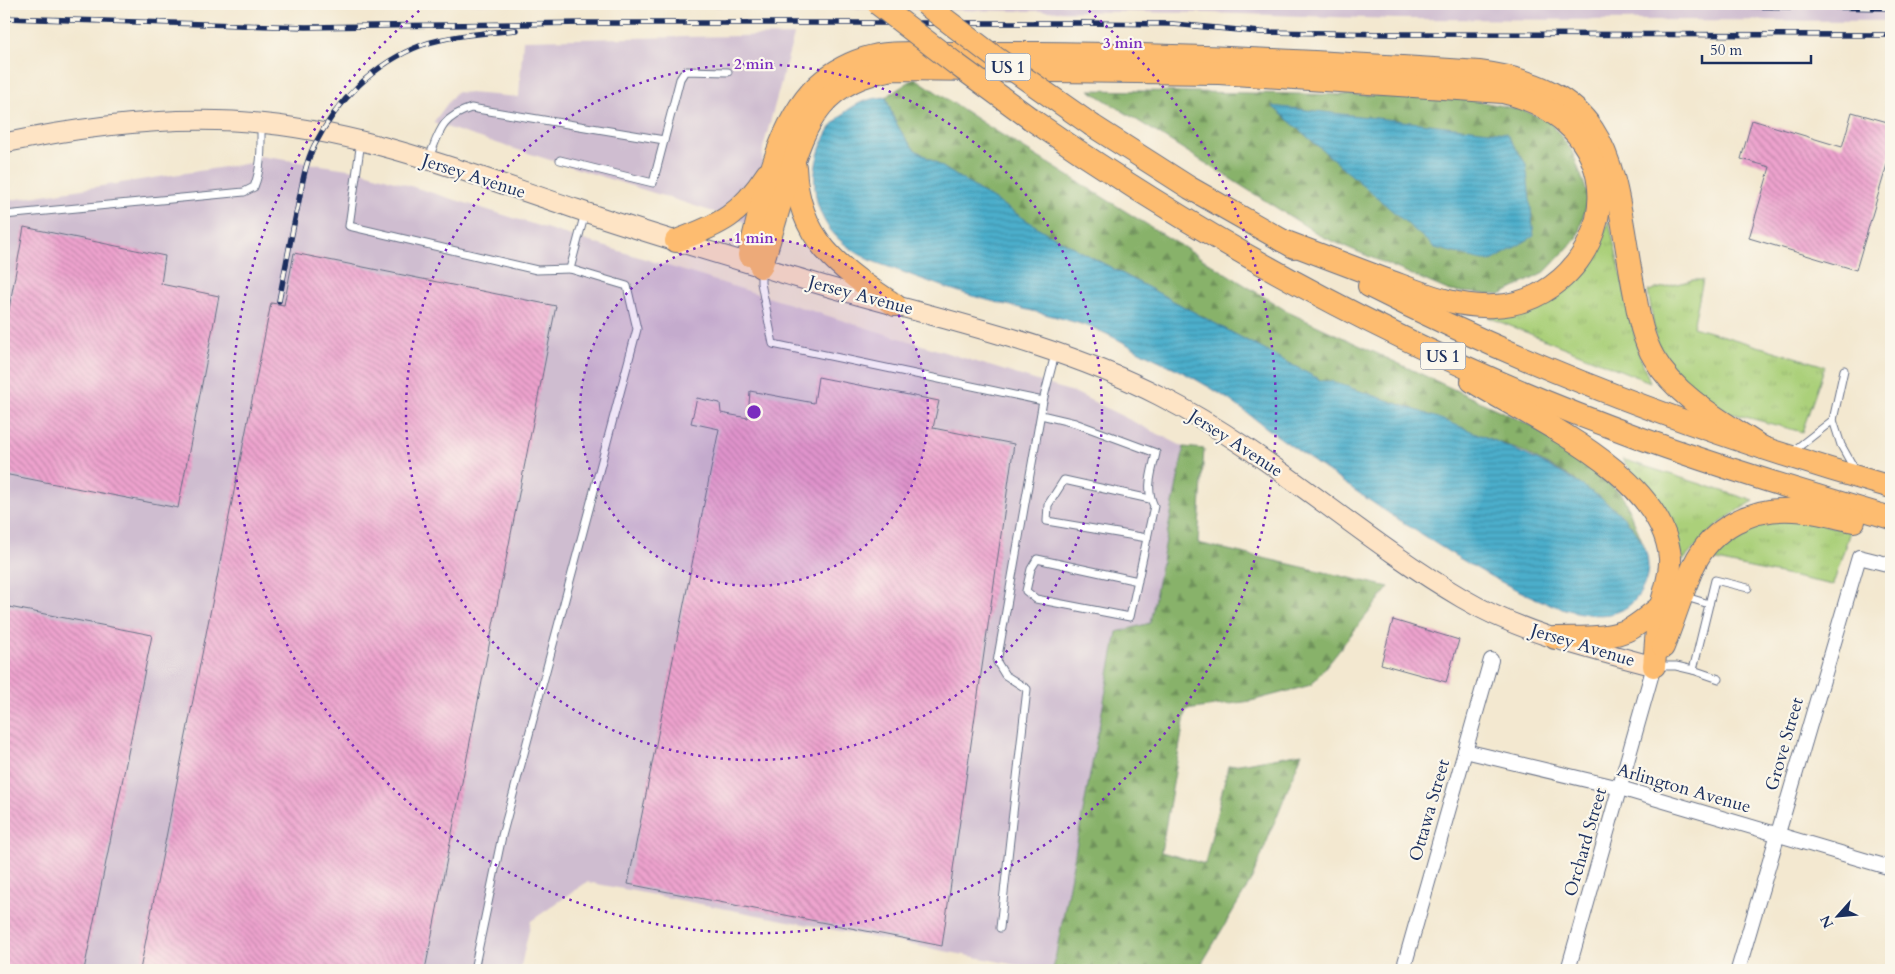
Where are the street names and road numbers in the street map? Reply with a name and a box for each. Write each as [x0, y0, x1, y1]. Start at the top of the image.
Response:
road number: US 1 [986, 54, 1030, 80]
street label: Jersey Avenue [416, 147, 529, 205]
street label: Jersey Avenue [803, 269, 916, 322]
road number: US 1 [1420, 342, 1466, 370]
street label: Jersey Avenue [1181, 402, 1288, 483]
street label: Jersey Avenue [1525, 617, 1638, 673]
street label: Grove Street [1759, 694, 1810, 794]
street label: Ottawa Street [1403, 756, 1456, 864]
street label: Arlington Avenue [1614, 757, 1754, 820]
street label: Orchard Street [1558, 784, 1613, 900]

